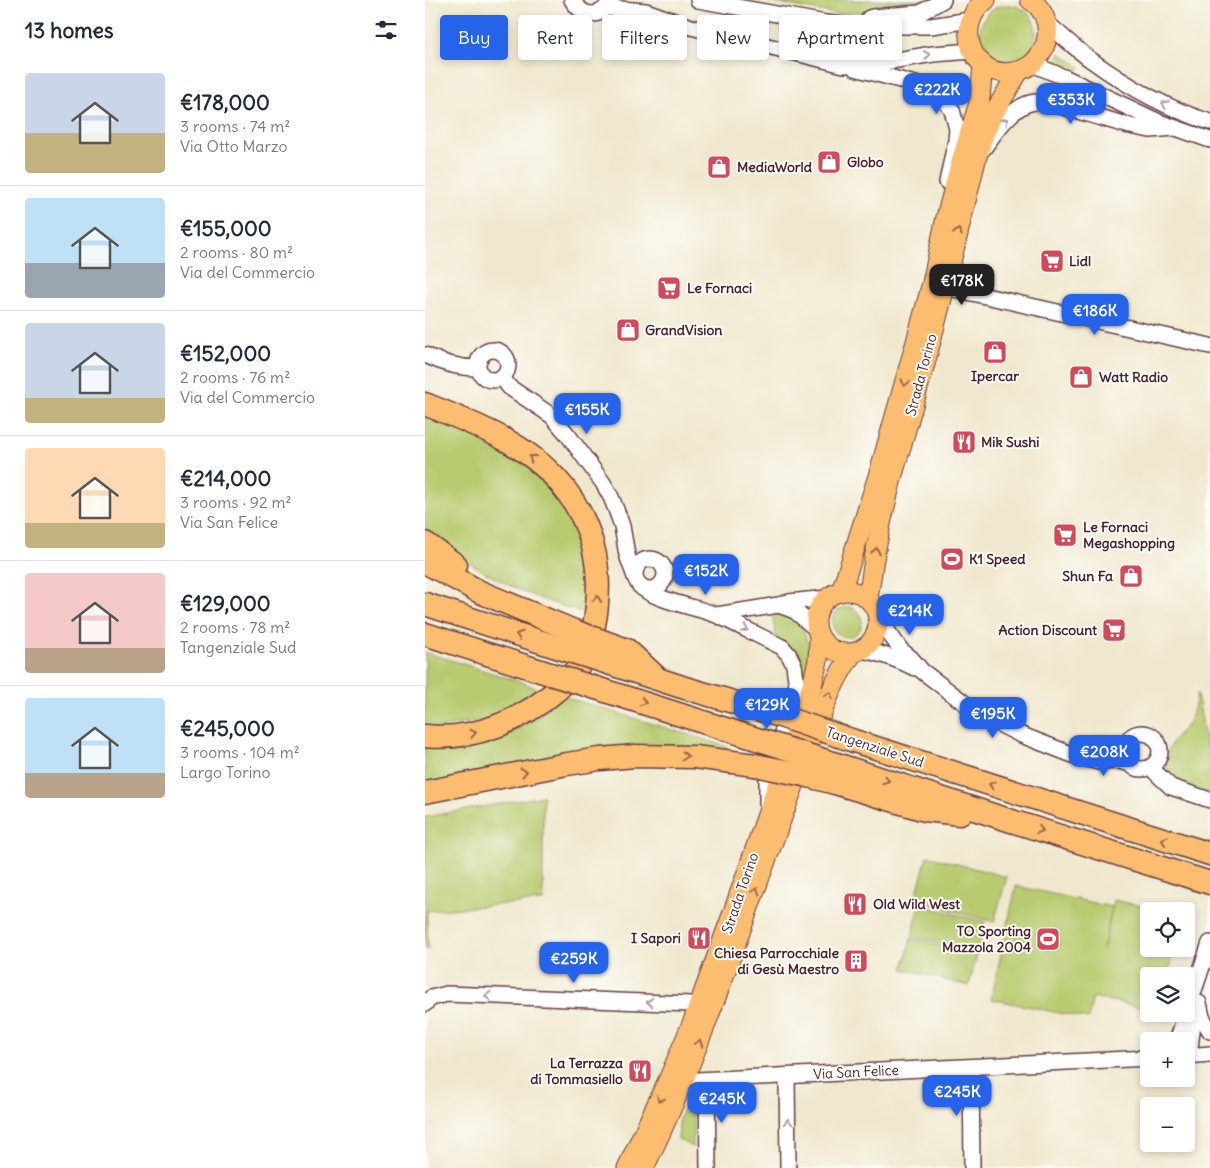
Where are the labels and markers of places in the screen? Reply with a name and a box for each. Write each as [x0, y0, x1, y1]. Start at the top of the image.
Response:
pin: €222K [902, 72, 972, 115]
pin: €353K [1036, 82, 1106, 125]
shop icon: Globo [816, 149, 842, 175]
place label: Globo [847, 153, 884, 171]
shop icon: MediaWorld [706, 154, 732, 180]
place label: MediaWorld [737, 158, 813, 176]
supermarket icon: Lidl [1039, 248, 1065, 274]
place label: Lidl [1069, 252, 1091, 270]
pin: €178K [927, 264, 997, 306]
supermarket icon: Le Fornaci [656, 275, 682, 301]
place label: Le Fornaci [687, 279, 752, 297]
pin: €186K [1060, 294, 1130, 336]
shop icon: GrandVision [615, 317, 641, 343]
place label: GrandVision [645, 321, 722, 339]
shop icon: Ipercar [982, 339, 1008, 365]
shop icon: Watt Radio [1068, 364, 1094, 390]
place label: Ipercar [971, 367, 1019, 385]
place label: Watt Radio [1099, 368, 1168, 386]
pin: €155K [552, 392, 622, 435]
restaurant icon: Mik Sushi [951, 429, 977, 455]
place label: Mik Sushi [981, 433, 1039, 451]
place label: Le Fornaci Megashopping [1083, 518, 1175, 552]
supermarket icon: Le Fornaci Megashopping [1052, 522, 1078, 548]
sports icon: K1 Speed [939, 546, 965, 572]
place label: K1 Speed [969, 550, 1026, 568]
pin: €152K [671, 554, 741, 596]
shop icon: Shun Fa [1118, 563, 1144, 589]
place label: Shun Fa [1062, 567, 1113, 585]
pin: €214K [875, 594, 945, 636]
supermarket icon: Action Discount [1101, 617, 1127, 643]
place label: Action Discount [999, 621, 1097, 639]
pin: €129K [732, 688, 802, 730]
pin: €195K [958, 696, 1028, 739]
pin: €208K [1069, 734, 1139, 777]
restaurant icon: Old Wild West [842, 891, 868, 917]
place label: Old Wild West [873, 895, 960, 913]
place label: TO Sporting Mazzola 2004 [942, 922, 1031, 956]
restaurant icon: I Sapori [686, 925, 712, 951]
sports icon: TO Sporting Mazzola 2004 [1035, 926, 1061, 952]
place label: I Sapori [631, 929, 681, 947]
pin: €259K [539, 942, 609, 984]
place label: Chiesa Parrocchiale di Gesù Maestro [714, 944, 839, 978]
building icon: Chiesa Parrocchiale di Gesù Maestro [843, 948, 869, 974]
place label: La Terrazza di Tommasiello [530, 1054, 623, 1088]
restaurant icon: La Terrazza di Tommasiello [627, 1058, 653, 1084]
pin: €245K [922, 1074, 992, 1117]
pin: €245K [687, 1082, 757, 1124]

